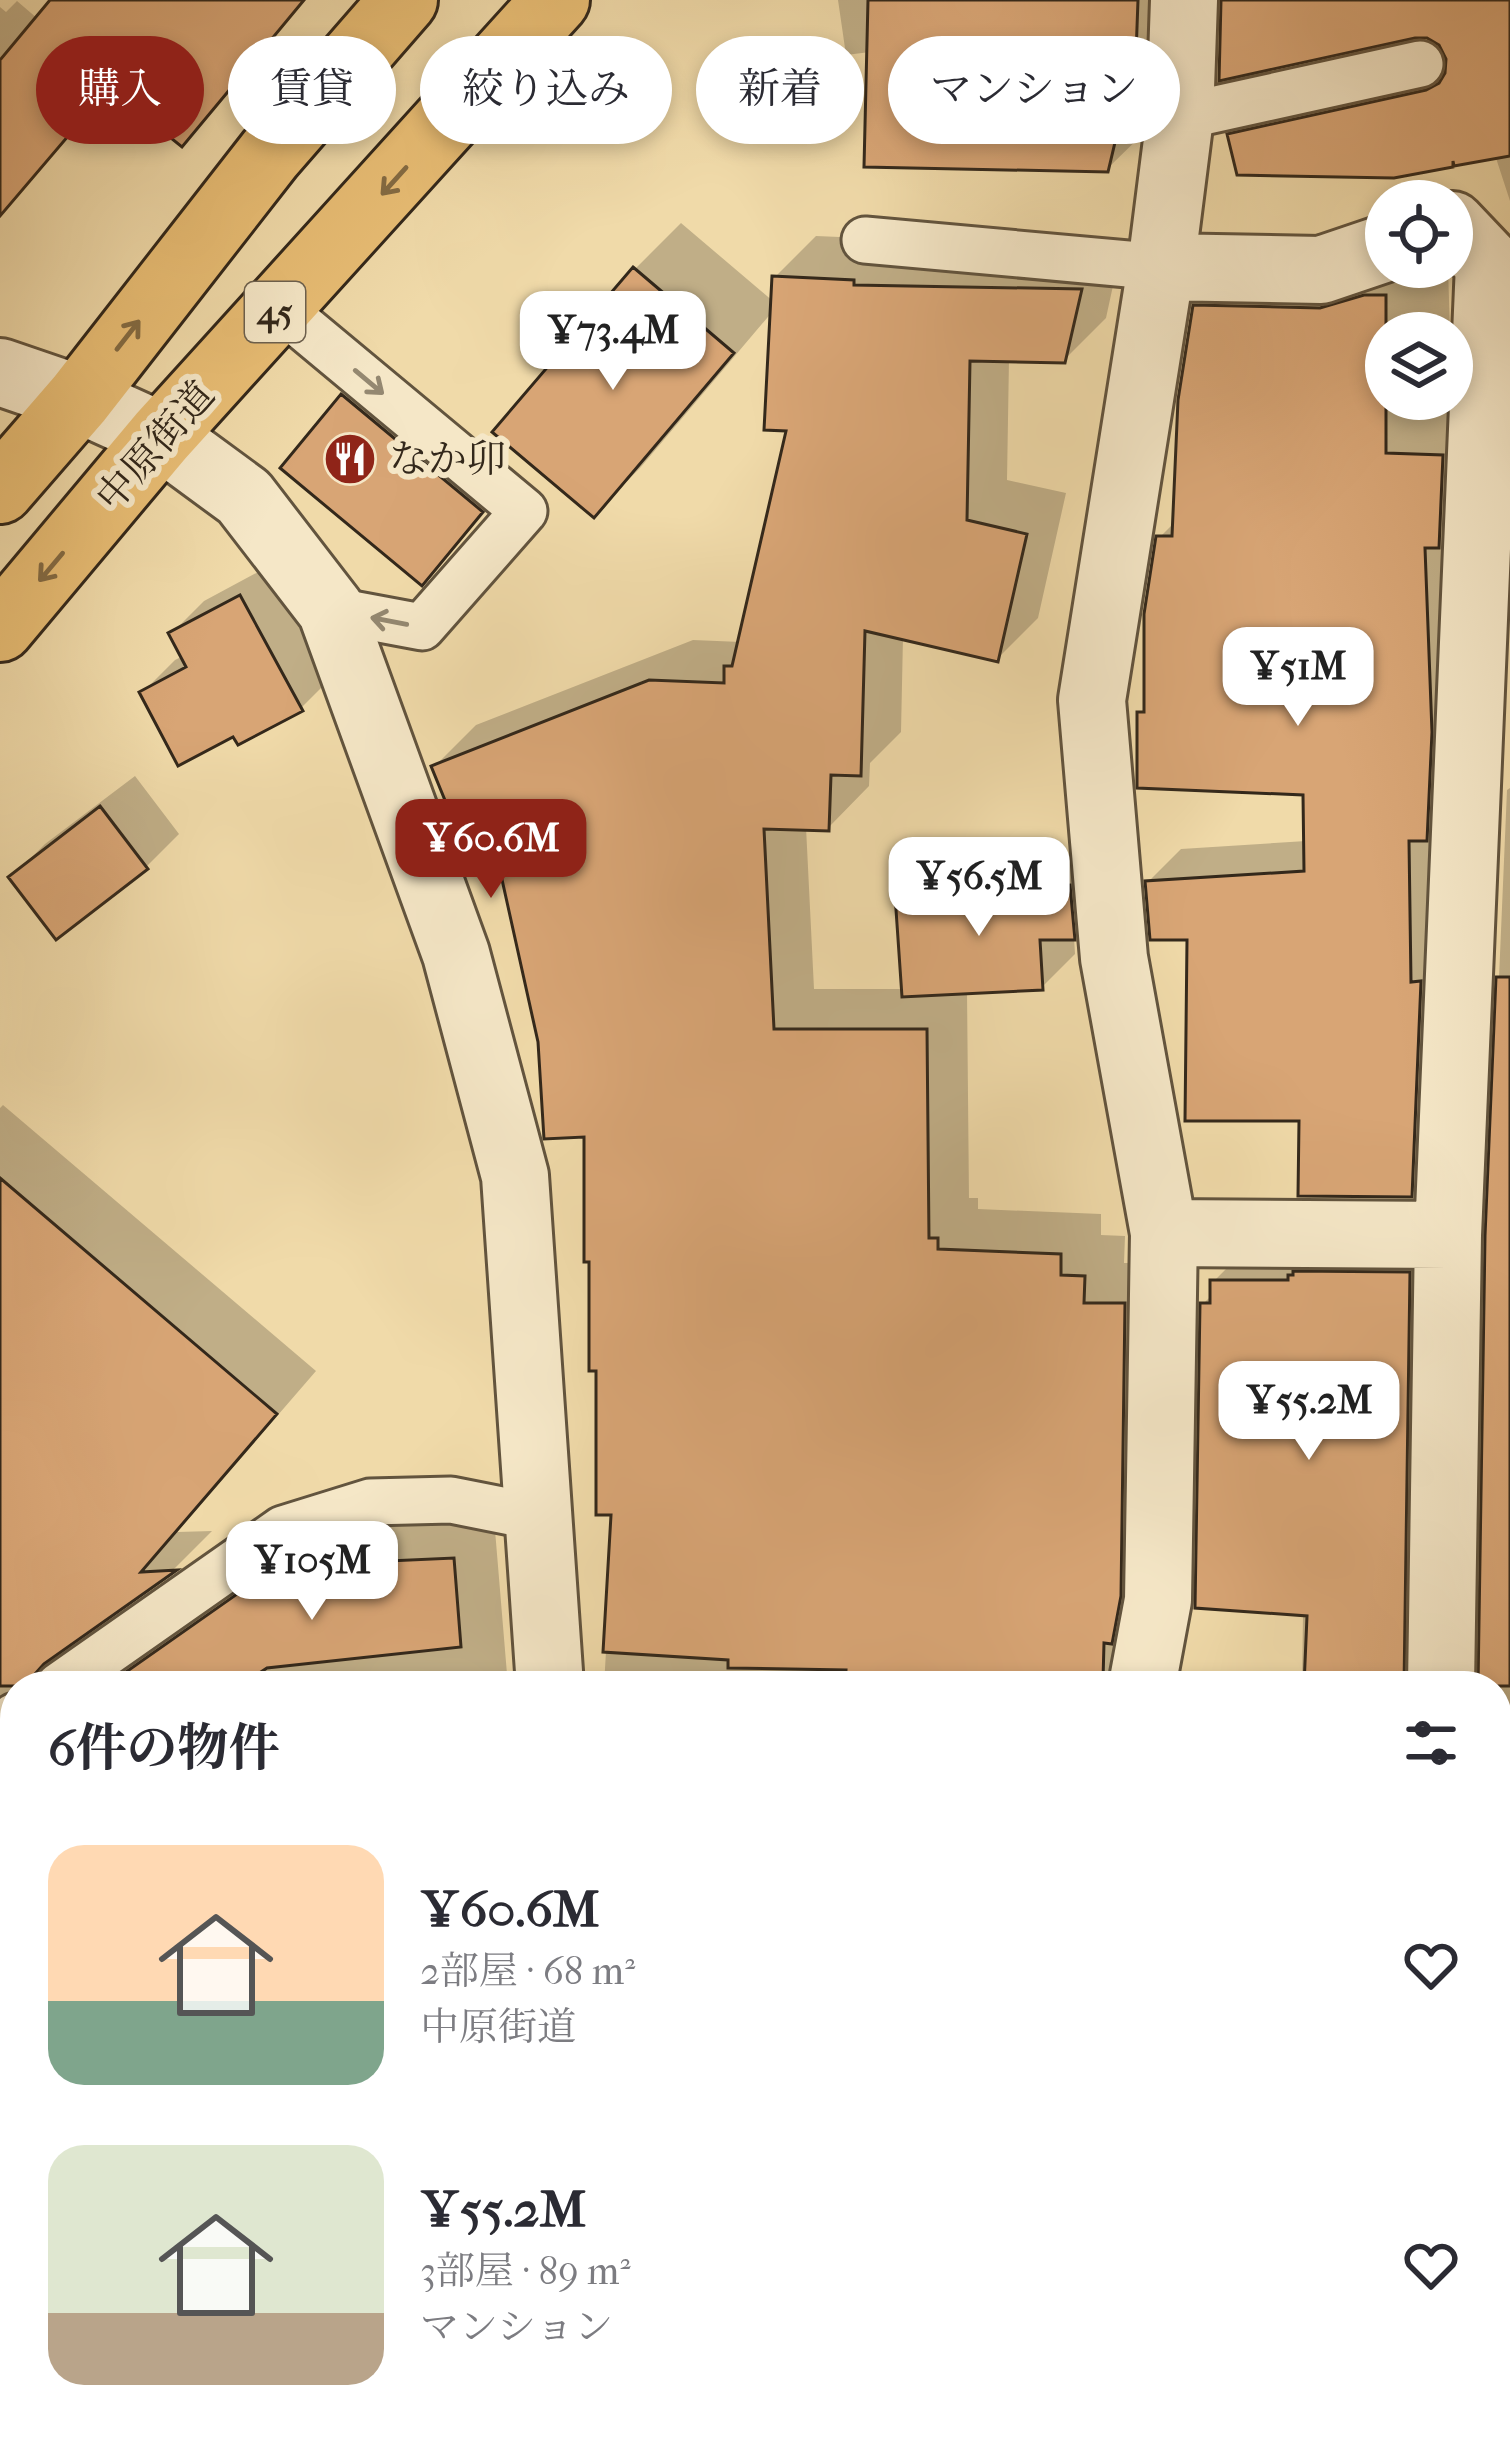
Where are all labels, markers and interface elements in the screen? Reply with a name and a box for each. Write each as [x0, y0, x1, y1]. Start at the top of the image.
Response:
chip: 購入 [36, 36, 204, 144]
chip: 賃貸 [228, 36, 396, 144]
chip: 絞り込み [420, 36, 672, 144]
chip: 新着 [696, 36, 864, 144]
chip: マンション [888, 36, 1180, 144]
one-way arrow [381, 166, 408, 196]
map controls [1365, 180, 1473, 420]
button: locate [1365, 180, 1473, 288]
road number: 45 [245, 282, 305, 342]
pin: ¥73.4M [515, 291, 711, 393]
text: ¥73.4M [547, 307, 679, 353]
button: layers [1365, 312, 1473, 420]
one-way arrow [114, 320, 141, 352]
one-way arrow [353, 368, 384, 395]
street label: 中原街道 [86, 372, 224, 520]
restaurant icon: なか卯 [322, 431, 378, 487]
place label: なか卯 [389, 436, 506, 482]
one-way arrow [38, 551, 66, 582]
one-way arrow [370, 609, 409, 631]
pin: ¥51M [1227, 627, 1369, 729]
text: ¥51M [1250, 643, 1346, 689]
pin: ¥60.6M [393, 799, 589, 901]
text: ¥60.6M [422, 815, 560, 861]
pin: ¥56.5M [881, 837, 1077, 939]
text: ¥56.5M [916, 853, 1042, 899]
pin: ¥55.2M [1211, 1361, 1407, 1463]
text: ¥55.2M [1245, 1377, 1373, 1423]
pin: ¥105M [228, 1521, 396, 1623]
text: ¥105M [253, 1537, 371, 1583]
icon: filters [1398, 1710, 1464, 1776]
text: 6件の物件 [48, 1718, 280, 1778]
text: ¥60.6M [420, 1879, 600, 1939]
icon: home [144, 1893, 288, 2037]
icon: heart [1398, 1932, 1464, 1998]
text: 2部屋 · 68 m² [420, 1948, 635, 1994]
text: 中原街道 [420, 2004, 576, 2050]
text: ¥55.2M [420, 2179, 586, 2239]
icon: home [144, 2193, 288, 2337]
icon: heart [1398, 2232, 1464, 2298]
text: 3部屋 · 89 m² [420, 2248, 630, 2294]
text: マンション [420, 2304, 613, 2350]

